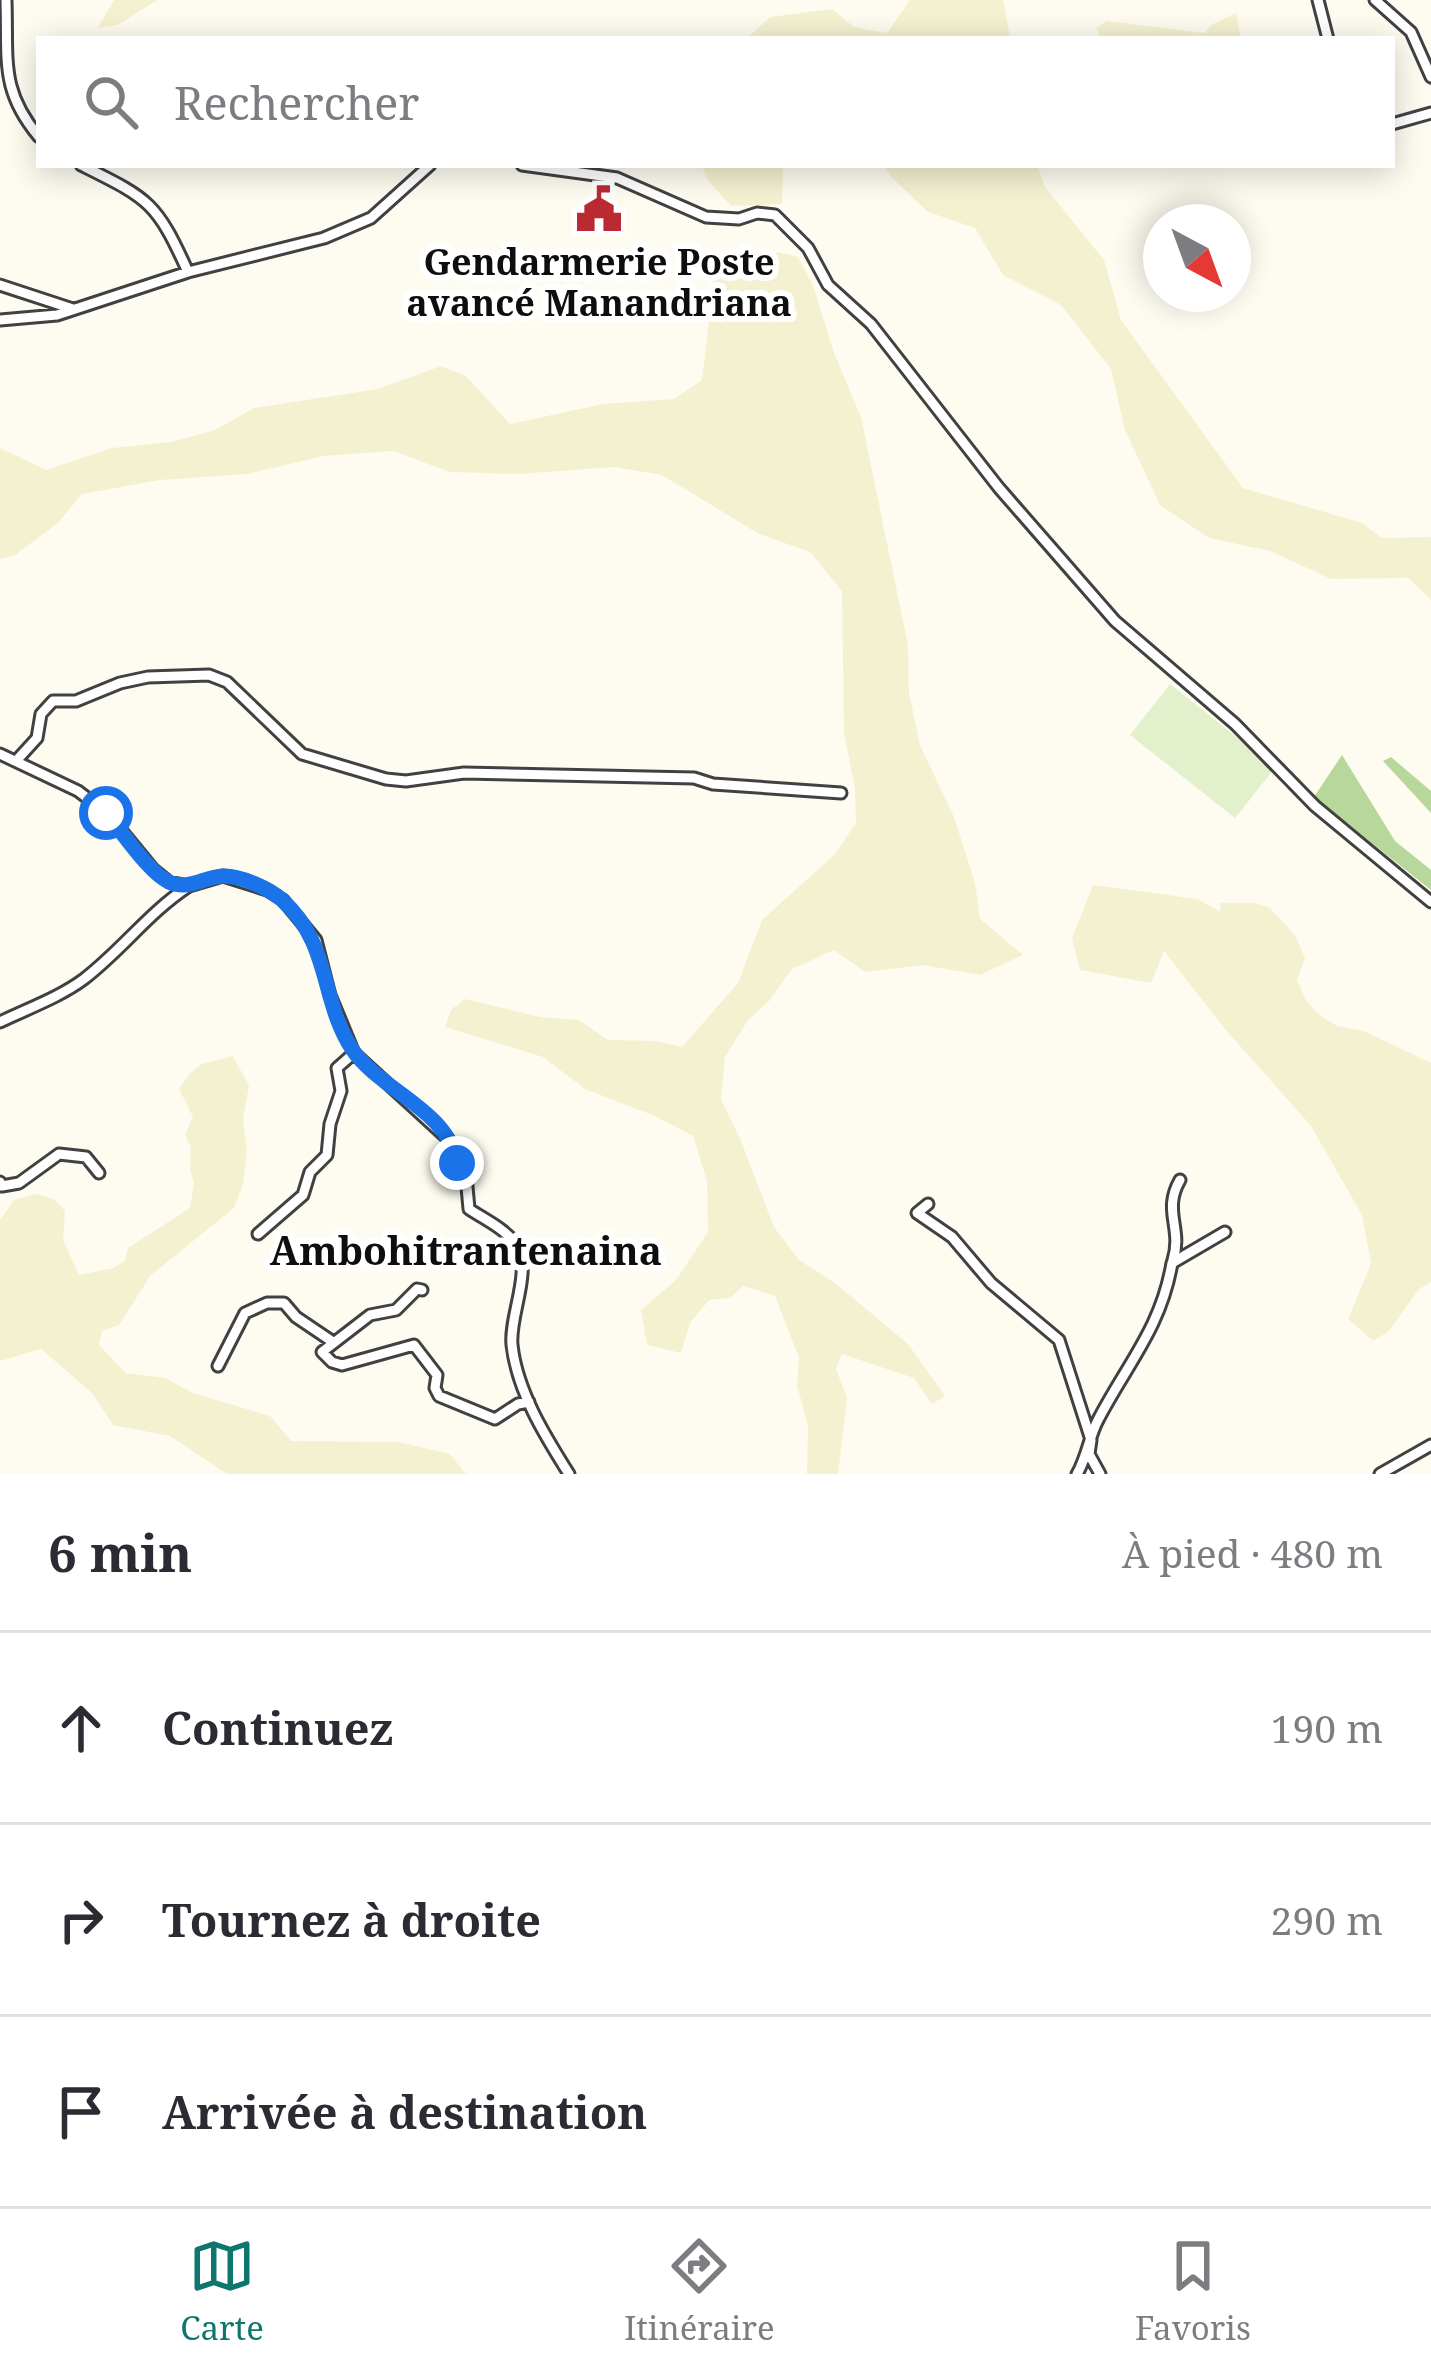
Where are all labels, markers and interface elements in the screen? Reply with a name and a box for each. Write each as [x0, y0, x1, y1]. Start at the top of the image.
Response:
search box [36, 36, 1395, 168]
icon: search [78, 69, 144, 135]
text: Rechercher [174, 72, 420, 133]
public building icon: Gendarmerie Poste avancé Manandriana [574, 184, 624, 234]
north arrow [1143, 204, 1251, 312]
place label: Gendarmerie Poste avancé Manandriana [406, 237, 792, 327]
route start [79, 786, 133, 840]
route end [430, 1136, 484, 1190]
district label: Ambohitrantenaina [270, 1223, 662, 1276]
text: 6 min [48, 1517, 192, 1587]
text: À pied · 480 m [1122, 1526, 1383, 1579]
icon: ahead [48, 1695, 114, 1761]
text: Continuez [162, 1697, 393, 1758]
text: 190 m [1271, 1701, 1383, 1754]
icon: right [48, 1887, 114, 1953]
text: Tournez à droite [162, 1889, 541, 1950]
text: 290 m [1271, 1893, 1383, 1946]
icon: arrive [48, 2079, 114, 2145]
text: Arrivée à destination [162, 2081, 647, 2142]
tab: Carte [180, 2233, 264, 2350]
tab: Itinéraire [624, 2233, 775, 2350]
tab: Favoris [1135, 2233, 1251, 2350]

